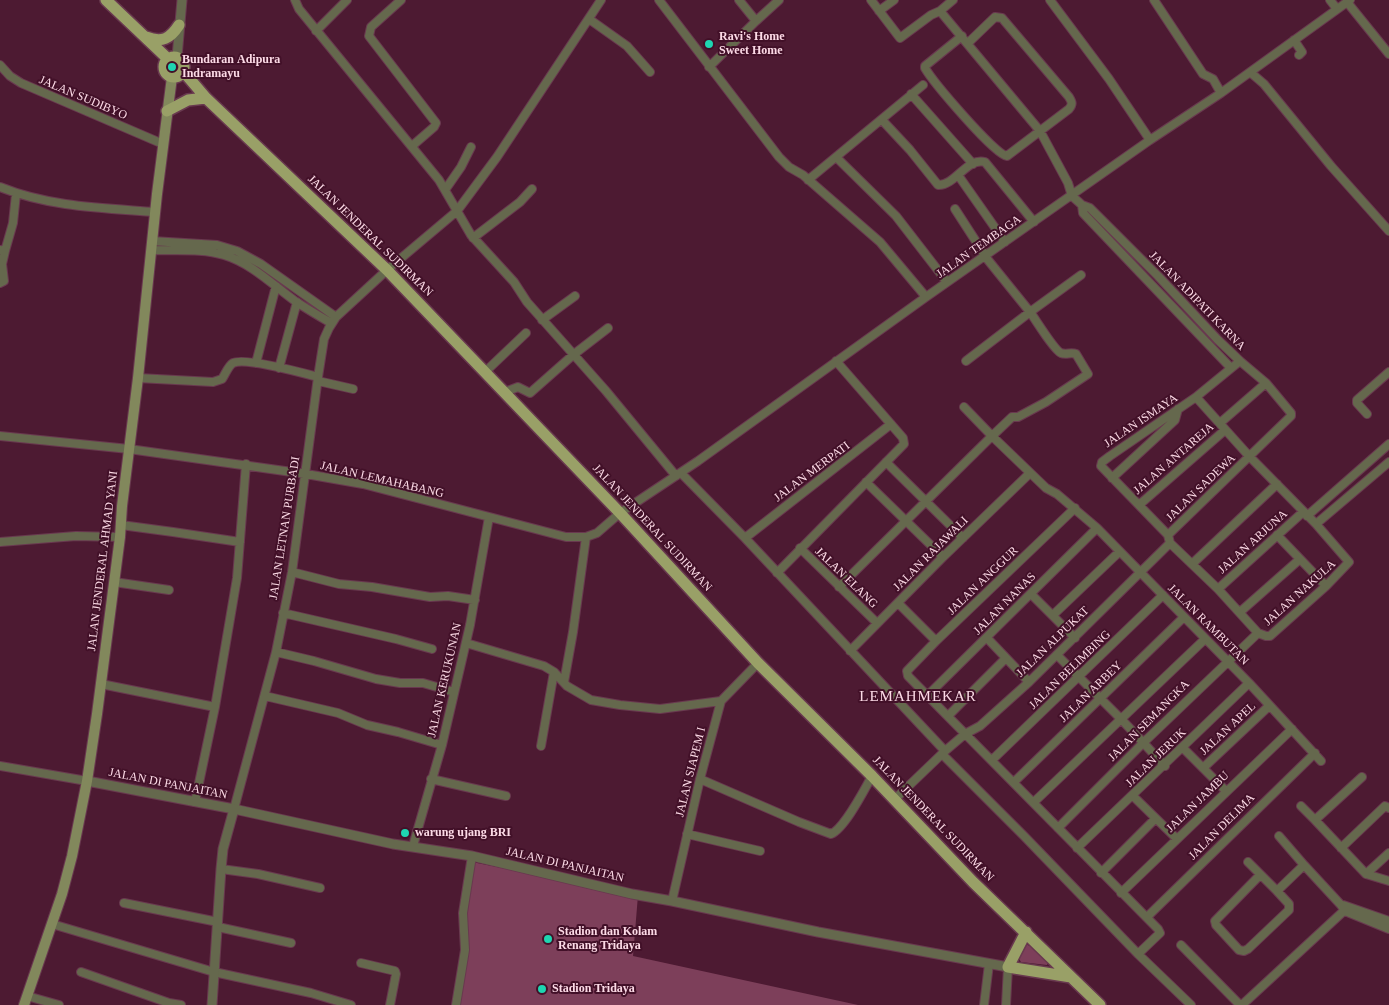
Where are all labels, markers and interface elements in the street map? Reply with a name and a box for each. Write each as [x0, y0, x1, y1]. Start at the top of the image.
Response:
place label: Ravi's Home Sweet Home [719, 30, 785, 58]
marker: Ravi's Home Sweet Home [703, 38, 715, 50]
place label: Bundaran Adipura Indramayu [182, 53, 280, 81]
marker: Bundaran Adipura Indramayu [166, 61, 178, 73]
street label: JALAN SUDIBYO [37, 73, 129, 123]
street label: JALAN JENDERAL SUDIRMAN [304, 172, 436, 300]
street label: JALAN TEMBAGA [934, 212, 1024, 282]
street label: JALAN ADIPATI KARNA [1146, 248, 1248, 354]
street label: JALAN ISMAYA [1101, 391, 1181, 451]
street label: JALAN ANTAREJA [1131, 420, 1217, 498]
street label: JALAN MERPATI [771, 439, 853, 505]
street label: JALAN SADEWA [1163, 451, 1239, 525]
street label: JALAN LETNAN PURBADI [267, 455, 303, 601]
street label: JALAN LEMAHABANG [319, 459, 445, 501]
street label: JALAN JENDERAL SUDIRMAN [589, 461, 715, 595]
street label: JALAN JENDERAL AHMAD YANI [85, 470, 121, 652]
street label: JALAN ARJUNA [1215, 507, 1291, 577]
street label: JALAN RAJAWALI [891, 514, 971, 594]
street label: JALAN ELANG [812, 544, 880, 612]
street label: JALAN ANGGUR [945, 544, 1021, 618]
street label: JALAN NAKULA [1261, 557, 1339, 629]
street label: JALAN NANAS [971, 570, 1039, 638]
street label: JALAN RAMBUTAN [1164, 581, 1252, 669]
street label: JALAN ALPUKAT [1014, 604, 1092, 680]
street label: JALAN KERUKUNAN [425, 621, 465, 739]
street label: JALAN BELIMBING [1026, 627, 1114, 713]
street label: JALAN ARBEY [1057, 658, 1125, 726]
street label: JALAN SEMANGKA [1105, 677, 1193, 765]
district label: LEMAHMEKAR [858, 688, 978, 706]
street label: JALAN APEL [1197, 700, 1259, 758]
street label: JALAN SIAPEM I [673, 726, 709, 818]
street label: JALAN JERUK [1123, 726, 1189, 790]
street label: JALAN JENDERAL SUDIRMAN [869, 753, 997, 885]
street label: JALAN DI PANJAITAN [107, 765, 229, 803]
street label: JALAN JAMBU [1164, 768, 1232, 836]
street label: JALAN DELIMA [1186, 791, 1258, 863]
place label: warung ujang BRI [415, 826, 511, 840]
marker: warung ujang BRI [399, 827, 411, 839]
street label: JALAN DI PANJAITAN [505, 844, 625, 886]
place label: Stadion dan Kolam Renang Tridaya [558, 925, 657, 953]
marker: Stadion dan Kolam Renang Tridaya [542, 933, 554, 945]
place label: Stadion Tridaya [552, 982, 635, 996]
marker: Stadion Tridaya [536, 983, 548, 995]

